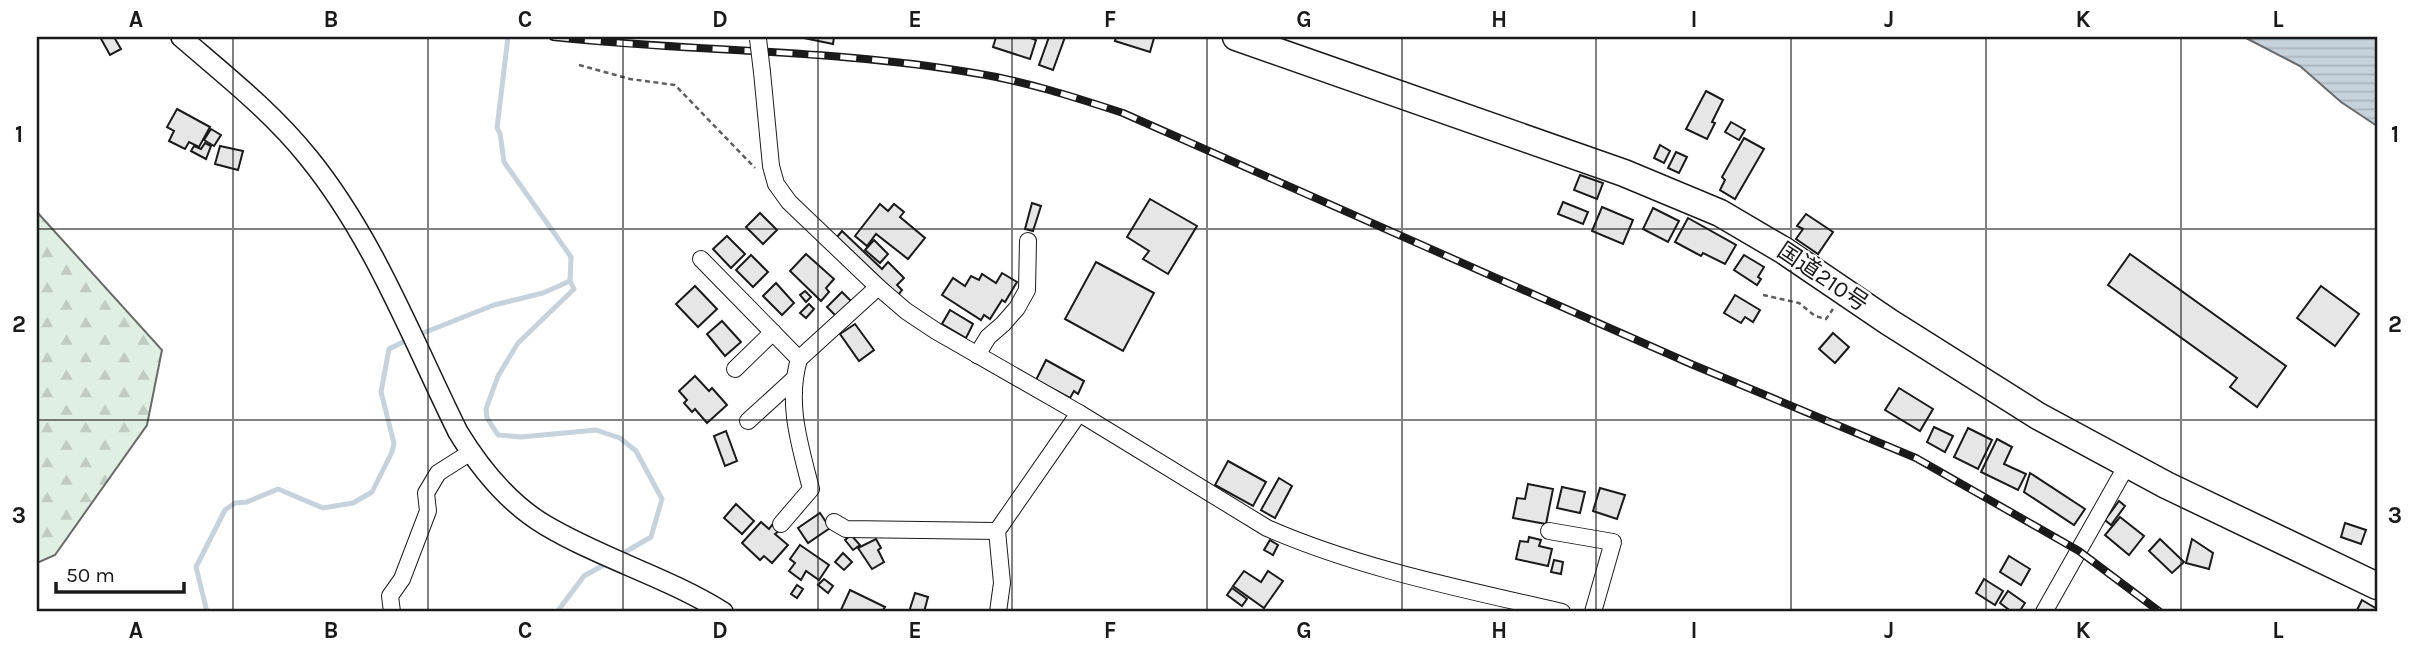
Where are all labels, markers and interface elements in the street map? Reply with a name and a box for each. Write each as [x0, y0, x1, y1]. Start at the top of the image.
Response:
text: A [129, 6, 143, 33]
text: B [324, 6, 338, 33]
text: C [518, 6, 532, 33]
text: D [712, 6, 728, 33]
text: E [908, 6, 922, 33]
text: F [1104, 6, 1116, 33]
text: G [1296, 6, 1312, 33]
text: H [1491, 6, 1507, 33]
text: I [1690, 6, 1698, 33]
text: J [1884, 6, 1894, 33]
text: K [2075, 6, 2091, 33]
text: L [2272, 6, 2284, 33]
text: 1 [15, 121, 23, 148]
text: 1 [2391, 121, 2399, 148]
street label: 国道210号 [1773, 237, 1873, 317]
text: 2 [12, 311, 26, 338]
text: 2 [2388, 311, 2402, 338]
text: 3 [12, 502, 26, 529]
text: 3 [2388, 502, 2402, 529]
scale bar [56, 551, 184, 595]
text: 50 m [66, 563, 115, 587]
text: A [129, 617, 143, 644]
text: B [324, 617, 338, 644]
text: C [518, 617, 532, 644]
text: D [712, 617, 728, 644]
text: E [908, 617, 922, 644]
text: F [1104, 617, 1116, 644]
text: G [1296, 617, 1312, 644]
text: H [1491, 617, 1507, 644]
text: I [1690, 617, 1698, 644]
text: J [1884, 617, 1894, 644]
text: K [2075, 617, 2091, 644]
text: L [2272, 617, 2284, 644]

